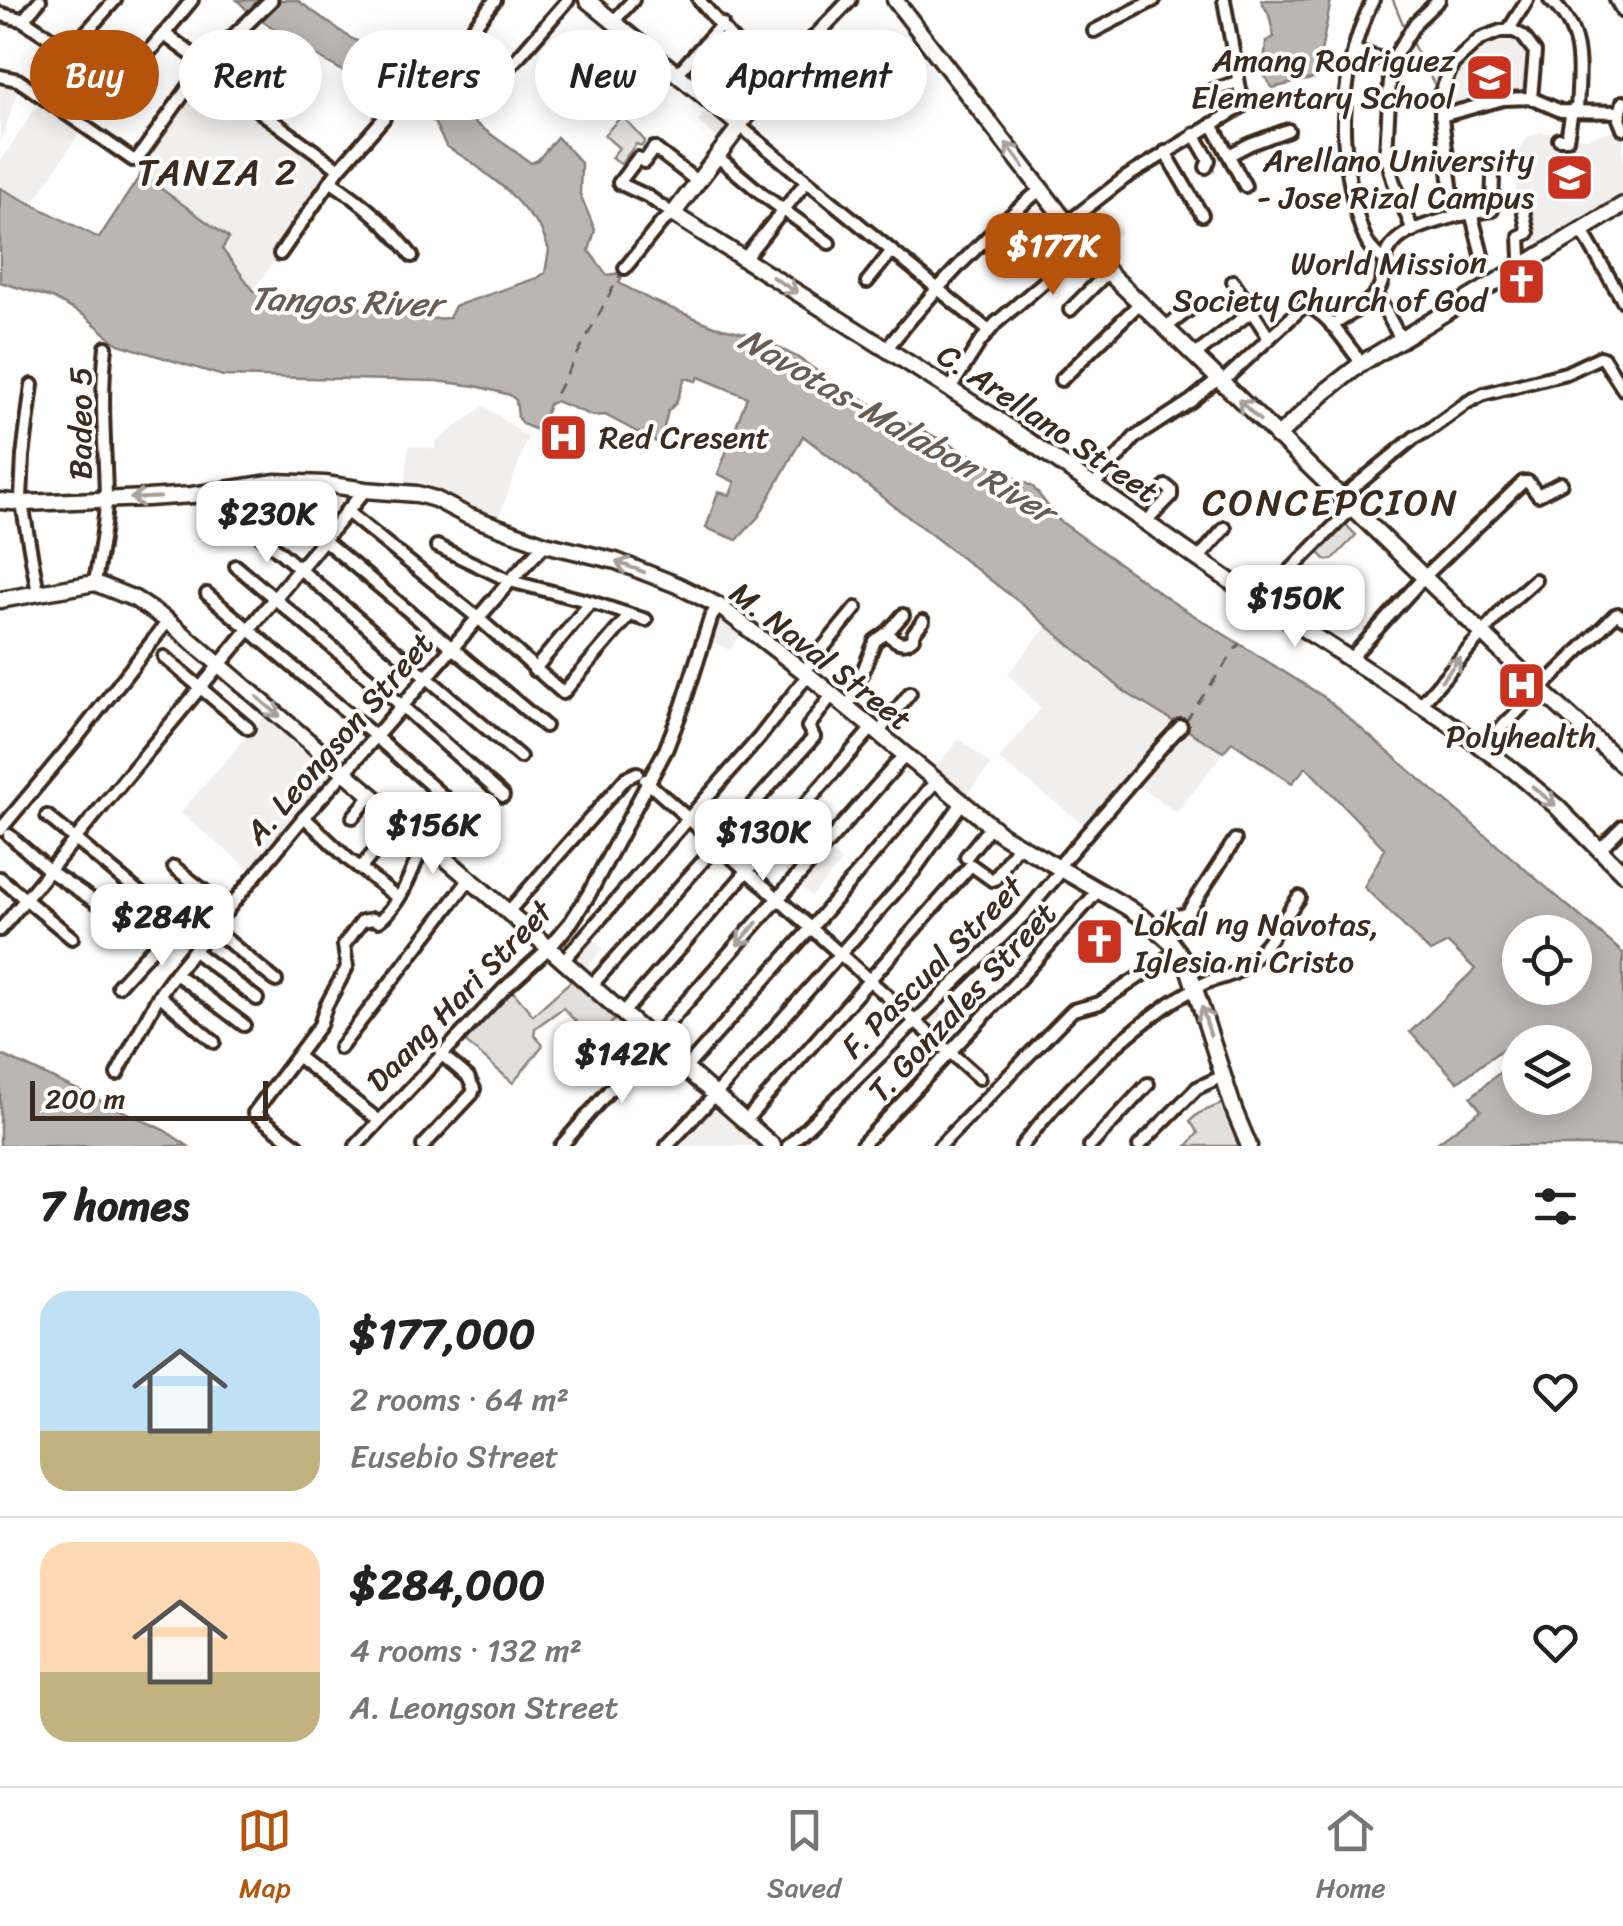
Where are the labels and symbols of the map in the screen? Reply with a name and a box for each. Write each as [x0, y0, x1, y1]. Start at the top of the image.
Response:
place label: Amang Rodriguez Elementary School [1191, 32, 1456, 126]
school or university icon: Amang Rodriguez Elementary School [1464, 52, 1516, 104]
place label: Arellano University - Jose Rizal Campus [1256, 132, 1534, 226]
district label: TANZA 2 [137, 139, 299, 206]
one-way arrow [1005, 143, 1027, 169]
school or university icon: Arellano University - Jose Rizal Campus [1543, 152, 1595, 204]
pin: $177K [983, 213, 1123, 298]
place label: World Mission Society Church of God [1173, 235, 1489, 329]
church icon: World Mission Society Church of God [1496, 255, 1548, 307]
water label: Tangos River [249, 267, 449, 336]
one-way arrow [770, 275, 799, 295]
water label: Navotas-Malabon River [727, 309, 1073, 544]
street label: C. Arellano Street [925, 328, 1171, 519]
street label: Badeo 5 [52, 366, 109, 480]
one-way arrow [1238, 398, 1262, 422]
place label: Red Cresent [599, 409, 769, 466]
hospital icon: Red Cresent [538, 411, 590, 463]
district label: CONCEPCION [1202, 469, 1460, 536]
pin: $230K [197, 481, 337, 566]
one-way arrow [129, 488, 161, 507]
one-way arrow [615, 557, 646, 575]
pin: $150K [1225, 565, 1365, 650]
street label: M. Naval Street [716, 566, 925, 747]
street label: A. Leongson Street [229, 618, 449, 859]
one-way arrow [1440, 656, 1462, 682]
hospital icon: Polyhealth [1495, 660, 1547, 712]
one-way arrow [256, 696, 281, 719]
place label: Polyhealth [1446, 708, 1596, 765]
one-way arrow [1530, 784, 1556, 806]
pin: $156K [363, 792, 503, 877]
pin: $130K [693, 799, 833, 884]
street label: F. Pascual Street [827, 861, 1039, 1073]
pin: $284K [92, 884, 232, 969]
street label: Daang Hari Street [352, 886, 568, 1106]
street label: T. Gonzales Street [853, 888, 1072, 1116]
place label: Lokal ng Navotas, Iglesia ni Cristo [1133, 896, 1379, 990]
church icon: Lokal ng Navotas, Iglesia ni Cristo [1073, 916, 1125, 968]
one-way arrow [736, 921, 759, 946]
one-way arrow [1196, 1006, 1214, 1037]
pin: $142K [552, 1021, 692, 1106]
scale bar [30, 1076, 268, 1120]

